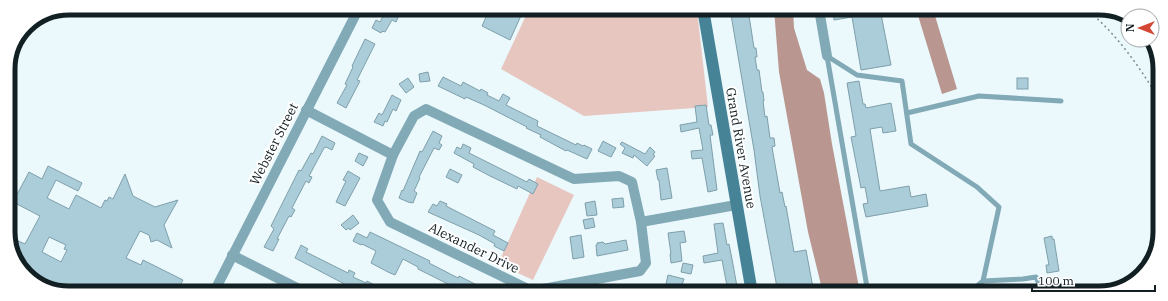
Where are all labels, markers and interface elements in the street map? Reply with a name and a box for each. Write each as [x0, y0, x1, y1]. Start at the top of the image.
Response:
north arrow [1120, 8, 1160, 48]
text: N [1123, 23, 1137, 32]
street label: Grand River Avenue [722, 86, 760, 210]
street label: Webster Street [246, 100, 302, 188]
street label: Alexander Drive [426, 219, 522, 277]
scale bar [1032, 267, 1155, 293]
text: 100 m [1038, 273, 1074, 288]

